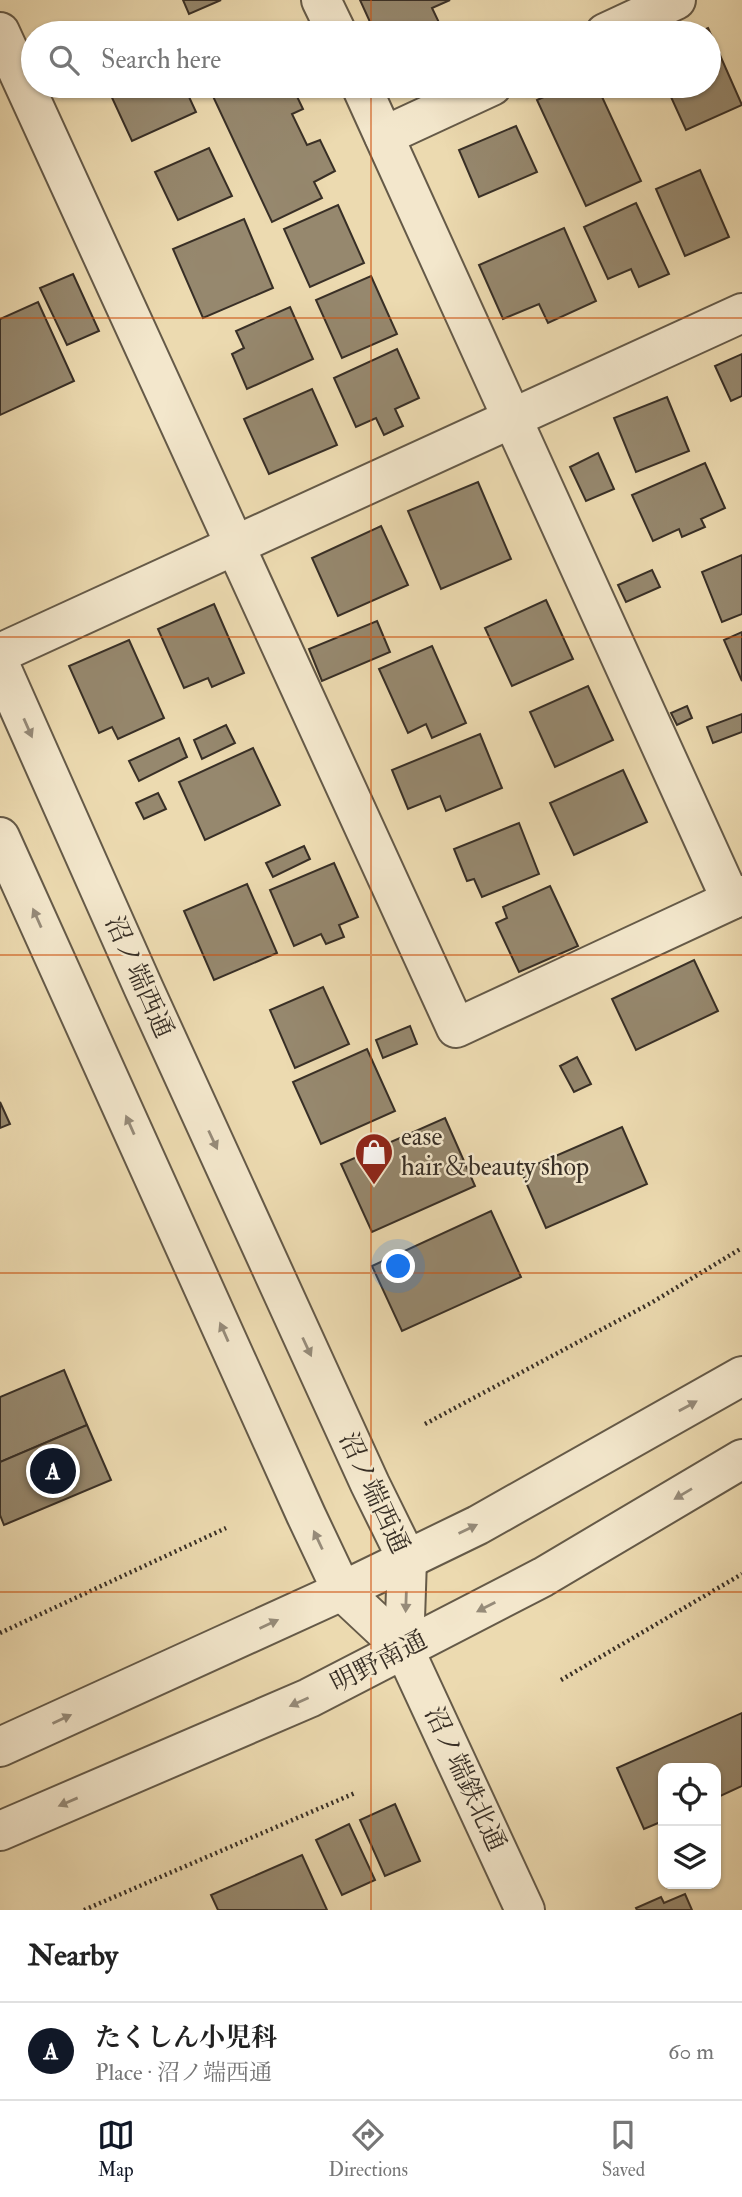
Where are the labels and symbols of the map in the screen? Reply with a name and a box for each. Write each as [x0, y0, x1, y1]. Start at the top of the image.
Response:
one-way arrow [23, 717, 34, 738]
one-way arrow [31, 907, 42, 928]
street label: 沼ノ端西通 [98, 911, 180, 1043]
one-way arrow [124, 1115, 136, 1135]
place label: ease hair＆beauty shop [401, 1121, 589, 1184]
one-way arrow [208, 1130, 219, 1151]
shop icon: ease hair＆beauty shop [353, 1131, 395, 1186]
your location [381, 1249, 415, 1283]
one-way arrow [218, 1322, 229, 1343]
one-way arrow [302, 1337, 313, 1358]
one-way arrow [678, 1400, 698, 1412]
street label: 沼ノ端西通 [332, 1427, 416, 1559]
pin: A [30, 1445, 76, 1497]
one-way arrow [674, 1488, 693, 1500]
one-way arrow [458, 1524, 478, 1535]
one-way arrow [312, 1530, 323, 1550]
one-way arrow [400, 1591, 411, 1613]
one-way arrow [476, 1601, 496, 1613]
one-way arrow [259, 1618, 279, 1630]
street label: 明野南通 [325, 1624, 433, 1700]
one-way arrow [289, 1697, 310, 1708]
street label: 沼ノ端鉄北通 [418, 1702, 512, 1856]
one-way arrow [52, 1713, 72, 1725]
one-way arrow [58, 1796, 78, 1808]

